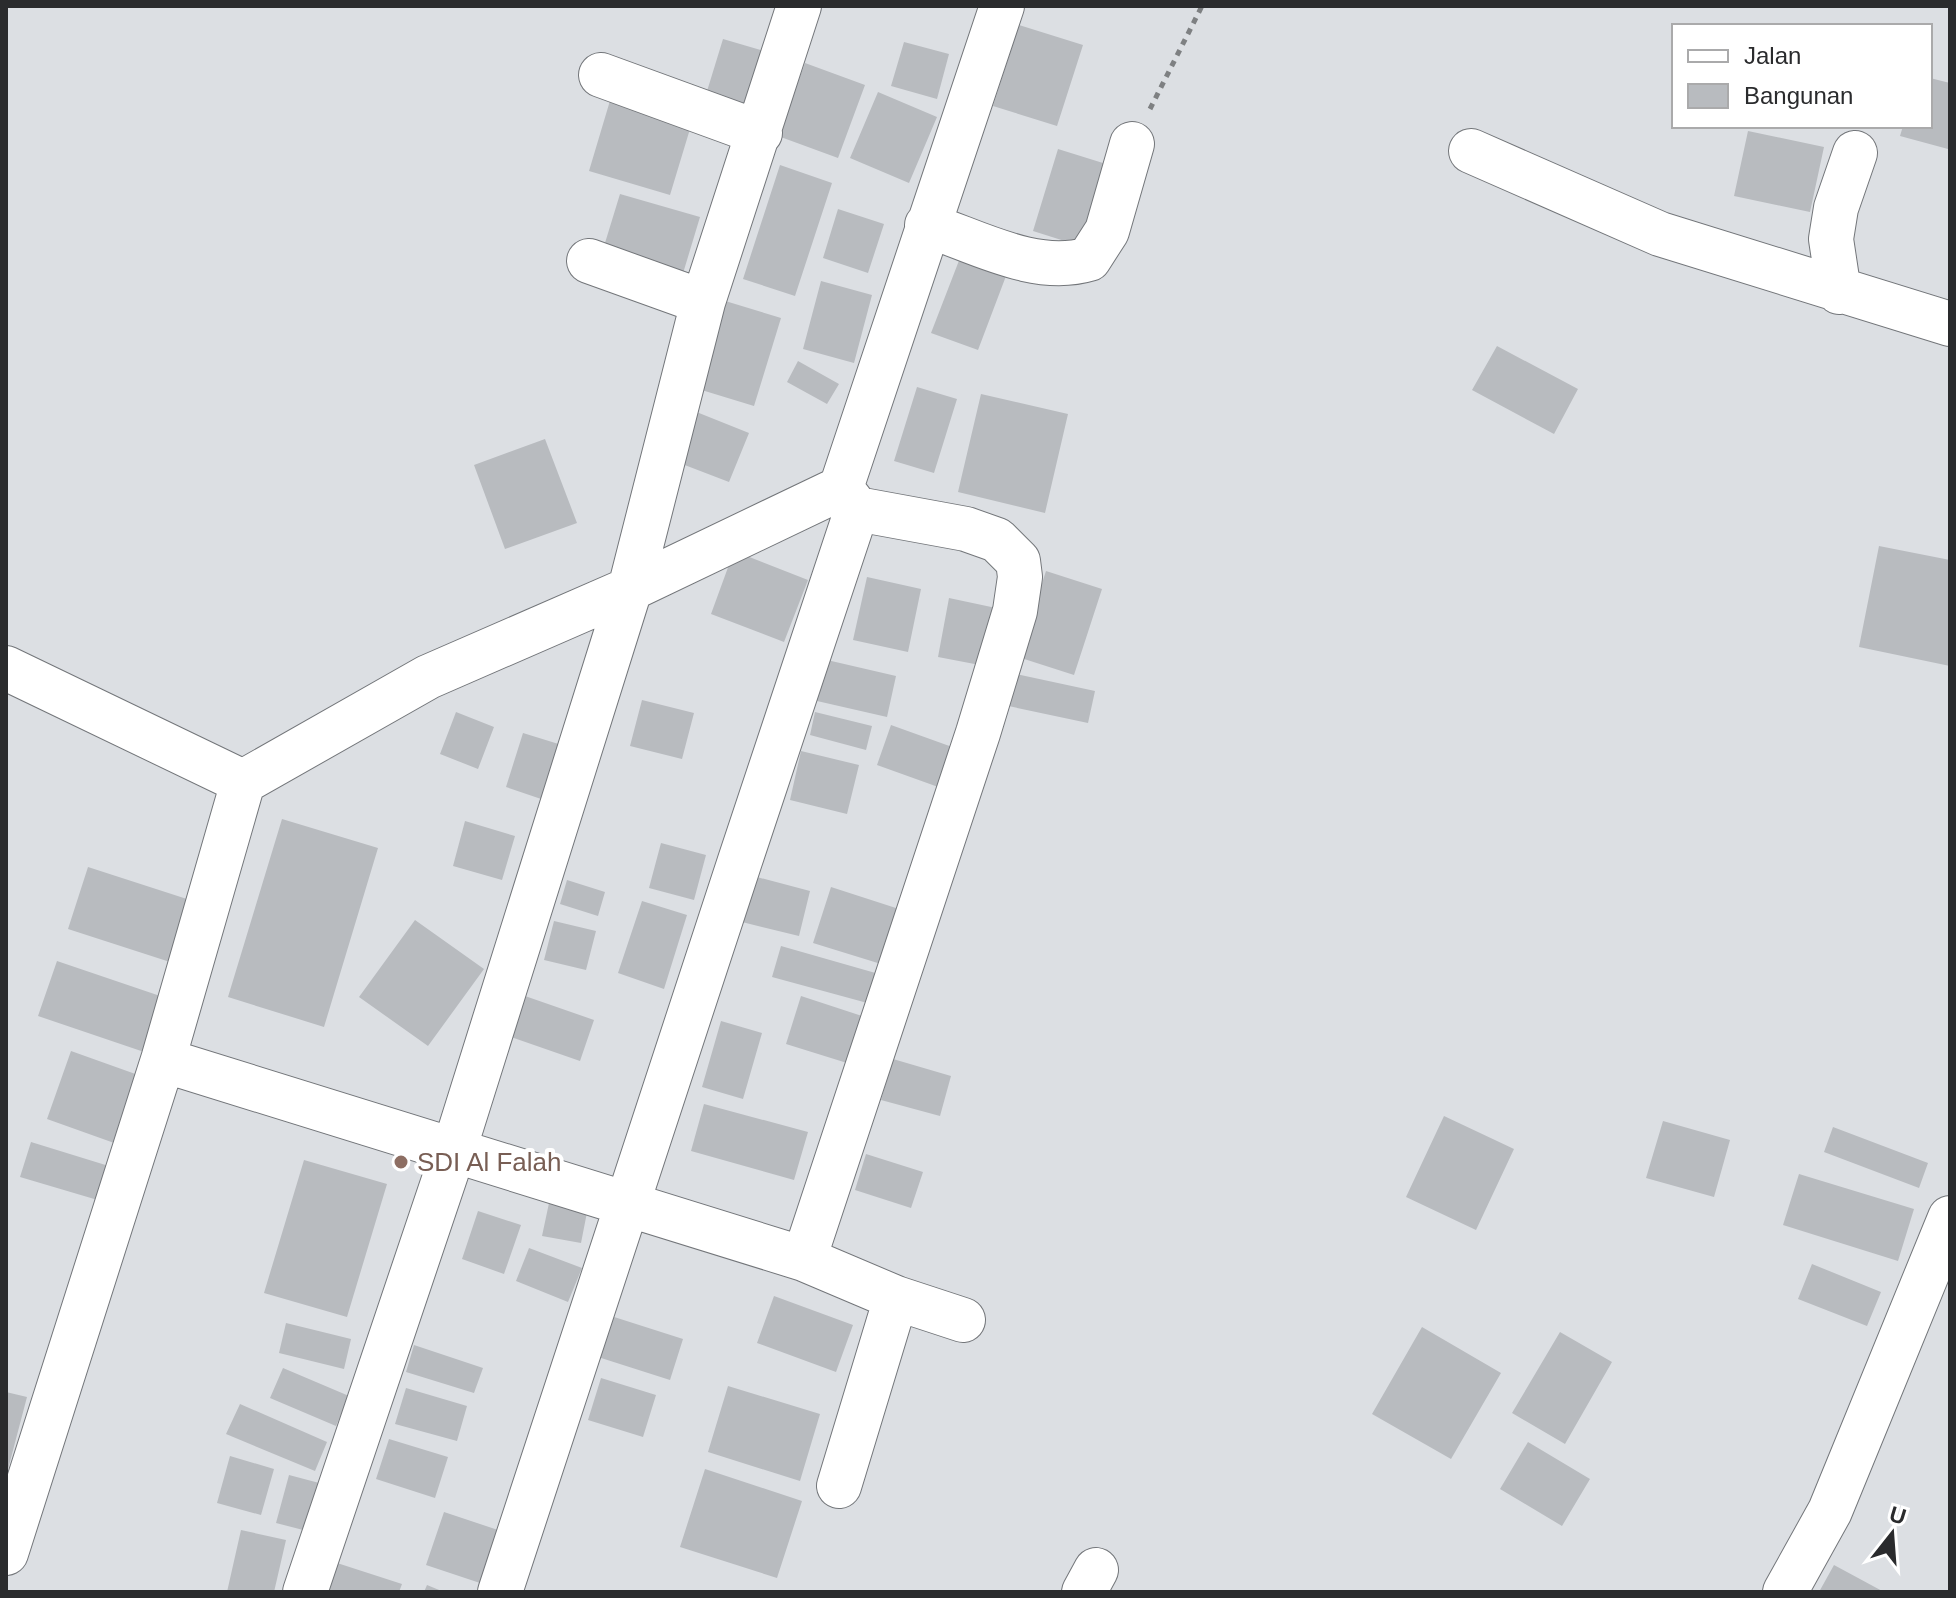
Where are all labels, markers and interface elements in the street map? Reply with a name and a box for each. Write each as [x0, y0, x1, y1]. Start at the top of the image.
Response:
legend [1672, 24, 1932, 128]
text: Jalan [1744, 42, 1801, 69]
text: Bangunan [1744, 82, 1853, 109]
place label: SDI Al Falah [417, 1147, 562, 1177]
marker: SDI Al Falah [392, 1153, 410, 1171]
north arrow [1852, 1494, 1932, 1574]
text: U [1886, 1501, 1909, 1530]

